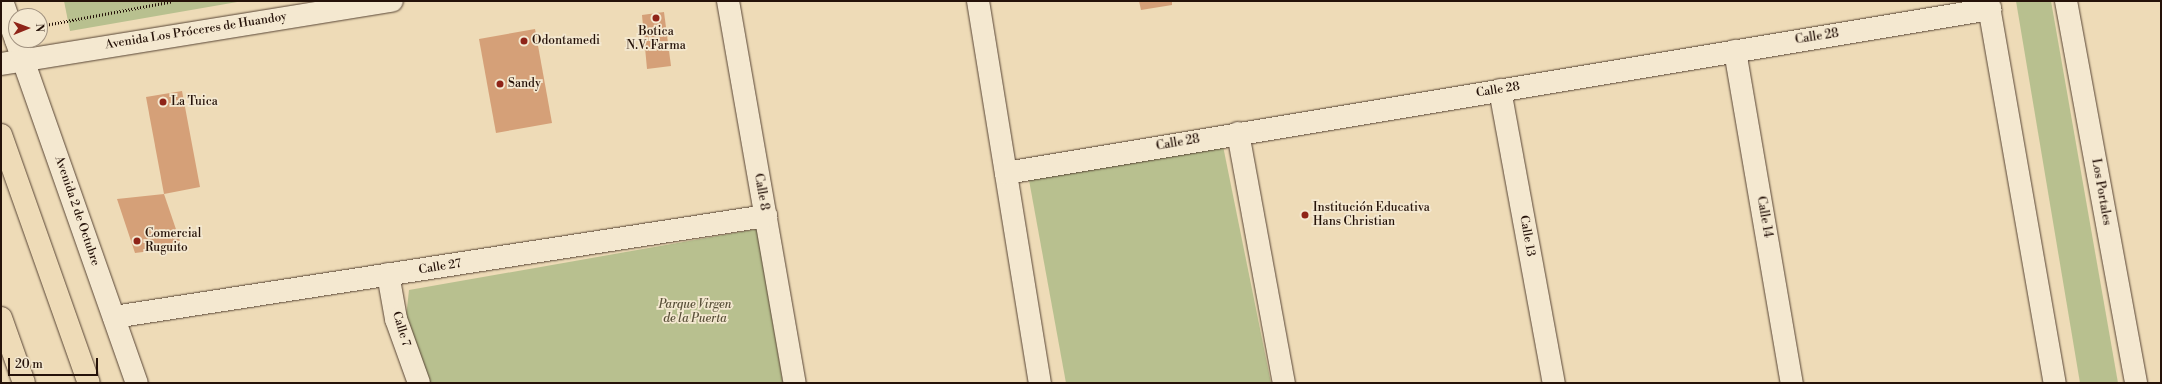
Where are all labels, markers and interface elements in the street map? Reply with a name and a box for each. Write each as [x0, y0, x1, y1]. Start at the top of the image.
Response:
north arrow [8, 8, 48, 48]
street label: Avenida Los Próceres de Huandoy [104, 10, 288, 52]
marker: Botica N.V. Farma [651, 13, 661, 23]
text: N [32, 23, 46, 32]
place label: Botica N.V. Farma [626, 25, 686, 53]
street label: Calle 28 [1794, 26, 1840, 48]
place label: Odontamedi [532, 34, 600, 48]
marker: Odontamedi [519, 36, 529, 46]
place label: Sandy [508, 77, 541, 91]
marker: Sandy [495, 79, 505, 89]
street label: Calle 28 [1475, 79, 1521, 101]
place label: La Tuica [171, 95, 218, 109]
marker: La Tuica [158, 97, 168, 107]
street label: Calle 28 [1155, 132, 1201, 154]
street label: Avenida 2 de Octubre [51, 154, 103, 268]
street label: Los Portales [2088, 158, 2114, 226]
street label: Calle 8 [751, 172, 771, 212]
street label: Calle 14 [1753, 195, 1775, 239]
place label: Institución Educativa Hans Christian [1313, 201, 1430, 229]
marker: Institución Educativa Hans Christian [1300, 210, 1310, 220]
street label: Calle 13 [1516, 214, 1538, 258]
place label: Comercial Ruguito [145, 227, 201, 255]
marker: Comercial Ruguito [132, 236, 142, 246]
street label: Calle 27 [418, 257, 462, 277]
park label: Parque Virgen de la Puerta [659, 298, 731, 326]
street label: Calle 7 [389, 310, 413, 348]
scale bar [10, 350, 100, 376]
text: 20 m [15, 357, 43, 372]

